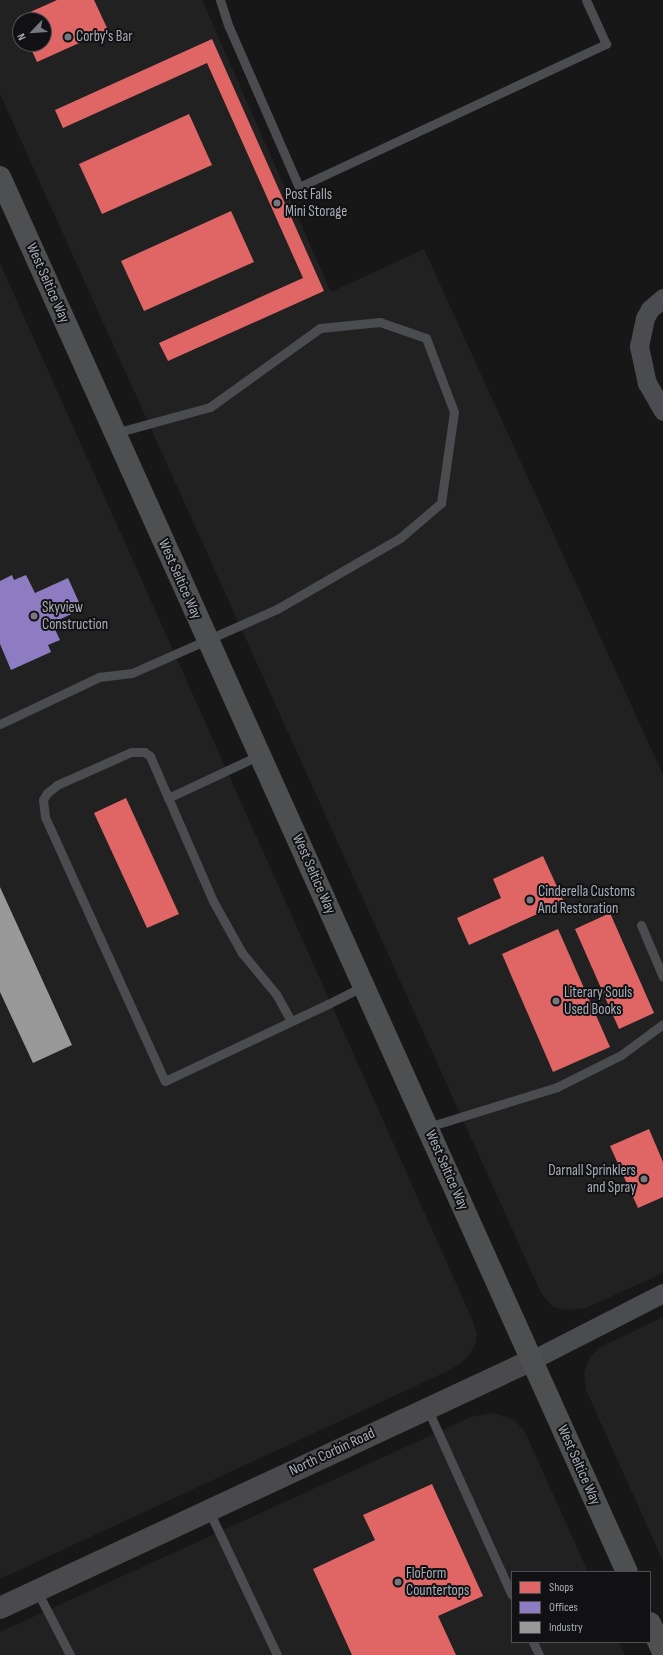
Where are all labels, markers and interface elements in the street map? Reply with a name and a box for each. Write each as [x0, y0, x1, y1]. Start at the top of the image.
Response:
north arrow [12, 12, 52, 52]
place label: Corby's Bar [76, 28, 132, 46]
text: N [14, 31, 29, 42]
marker: Corby's Bar [63, 32, 73, 42]
place label: Post Falls Mini Storage [285, 185, 347, 220]
marker: Post Falls Mini Storage [272, 198, 282, 208]
street label: West Seltice Way [22, 240, 74, 326]
street label: West Seltice Way [154, 536, 206, 622]
place label: Skyview Construction [42, 598, 108, 633]
marker: Skyview Construction [29, 611, 39, 621]
street label: West Seltice Way [288, 831, 340, 917]
place label: Cinderella Customs And Restoration [538, 882, 635, 917]
marker: Cinderella Customs And Restoration [525, 895, 535, 905]
place label: Literary Souls Used Books [564, 983, 632, 1018]
marker: Literary Souls Used Books [551, 996, 561, 1006]
street label: West Seltice Way [421, 1127, 473, 1213]
place label: Darnall Sprinklers and Spray [548, 1161, 636, 1196]
marker: Darnall Sprinklers and Spray [639, 1174, 649, 1184]
street label: West Seltice Way [553, 1422, 605, 1508]
street label: North Corbin Road [286, 1424, 378, 1480]
place label: FloForm Countertops [406, 1564, 469, 1599]
legend [511, 1571, 651, 1643]
marker: FloForm Countertops [393, 1577, 403, 1587]
text: Shops [549, 1580, 574, 1595]
text: Offices [549, 1600, 578, 1615]
text: Industry [549, 1620, 583, 1635]

